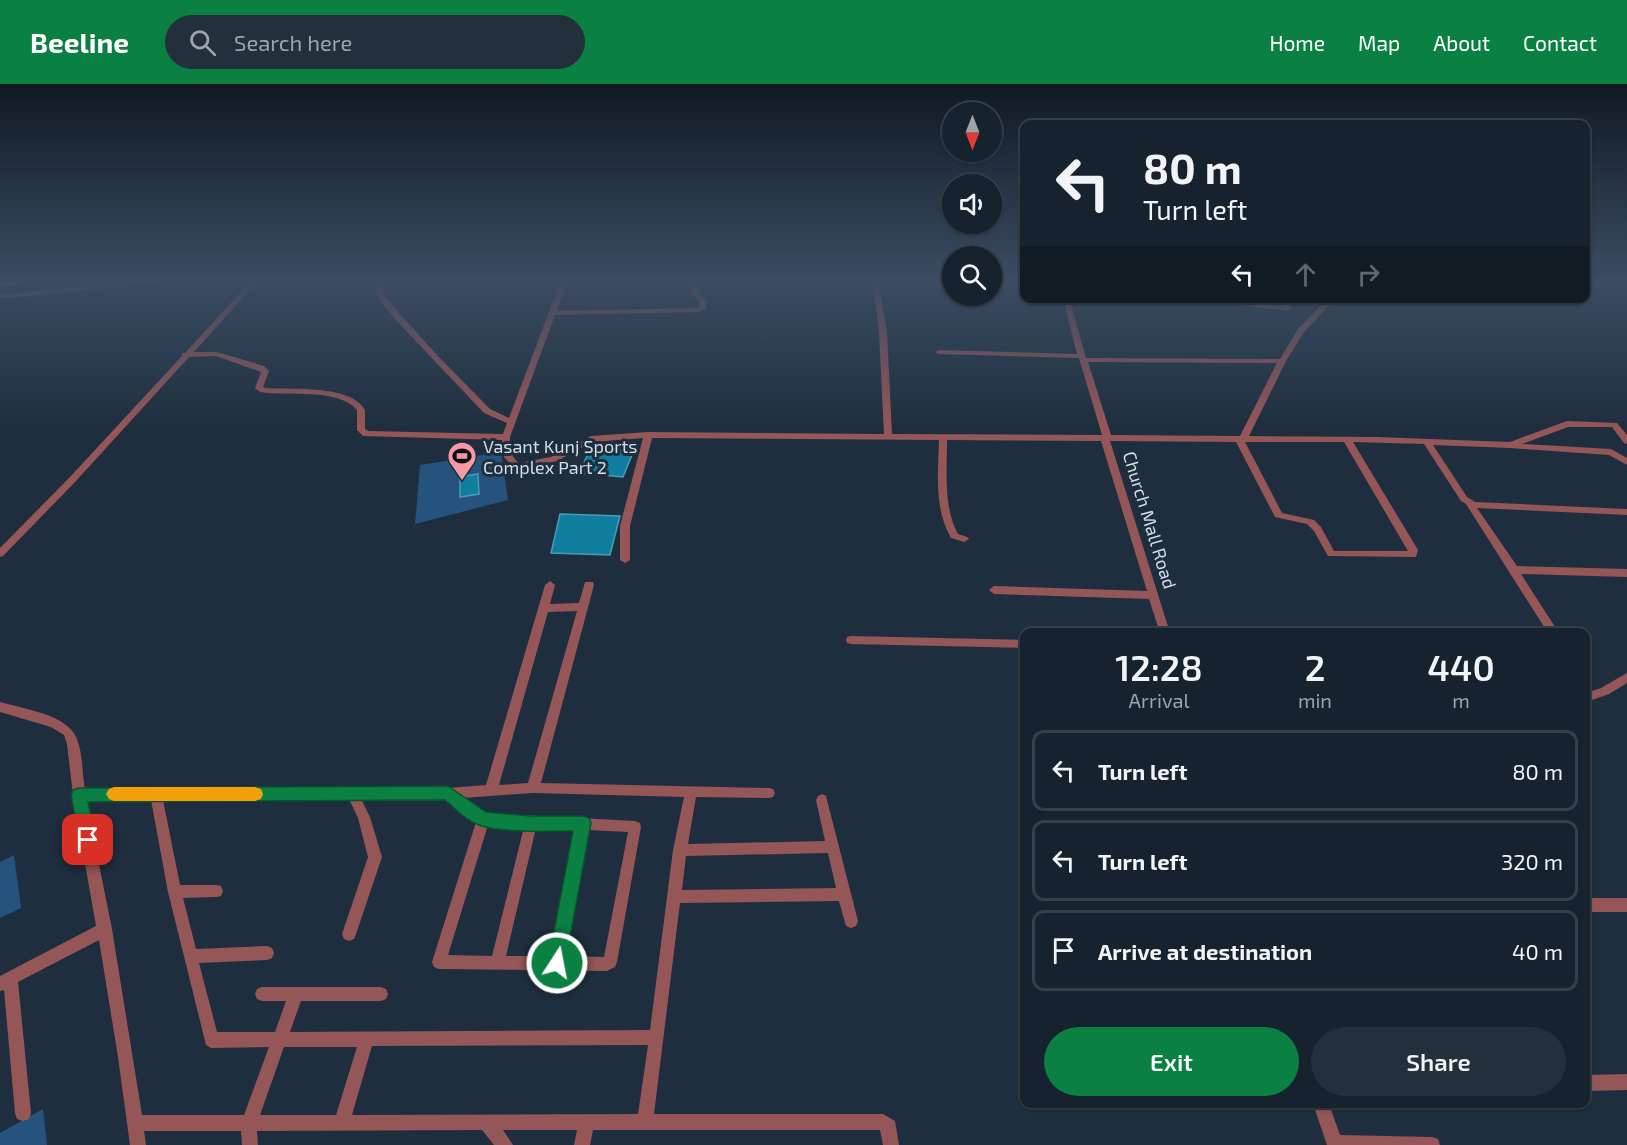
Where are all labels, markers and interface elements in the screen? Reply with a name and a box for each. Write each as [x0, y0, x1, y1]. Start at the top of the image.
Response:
search box [165, 15, 585, 69]
text: Beeline [30, 25, 129, 59]
icon: search [186, 26, 219, 59]
text: Search here [234, 29, 352, 55]
text: Home [1269, 30, 1325, 55]
text: Map [1358, 30, 1400, 55]
text: About [1433, 30, 1490, 55]
text: Contact [1523, 30, 1597, 55]
north arrow [942, 102, 1002, 162]
map controls [942, 102, 1002, 306]
text: 80 m [1143, 142, 1242, 192]
icon: left [1044, 144, 1122, 222]
button: sound [942, 174, 1002, 234]
text: Turn left [1143, 193, 1247, 225]
button: search [942, 246, 1002, 306]
icon: left [1226, 258, 1259, 291]
icon: ahead [1289, 258, 1322, 291]
icon: right [1352, 258, 1385, 291]
place label: Vasant Kunj Sports Complex Part 2 [483, 435, 637, 478]
sports icon: Vasant Kunj Sports Complex Part 2 [446, 440, 478, 482]
street label: Church Mall Road [1119, 449, 1181, 591]
text: 12:28 [1115, 645, 1203, 688]
text: 2 [1305, 645, 1325, 688]
text: 440 [1427, 645, 1495, 688]
text: Arrival [1129, 688, 1189, 712]
text: min [1298, 688, 1332, 712]
text: m [1452, 688, 1470, 712]
icon: left [1047, 754, 1080, 787]
text: Turn left [1098, 758, 1187, 784]
text: 80 m [1512, 758, 1563, 784]
pin [62, 814, 113, 865]
icon: arrive [71, 823, 104, 856]
icon: left [1047, 844, 1080, 877]
text: Turn left [1098, 848, 1187, 874]
text: 320 m [1501, 848, 1563, 874]
position arrow [525, 931, 589, 995]
icon: arrive [1047, 934, 1080, 967]
text: Arrive at destination [1098, 938, 1312, 964]
text: 40 m [1512, 938, 1563, 964]
button: Exit [1044, 1027, 1299, 1096]
button: Share [1311, 1027, 1566, 1096]

